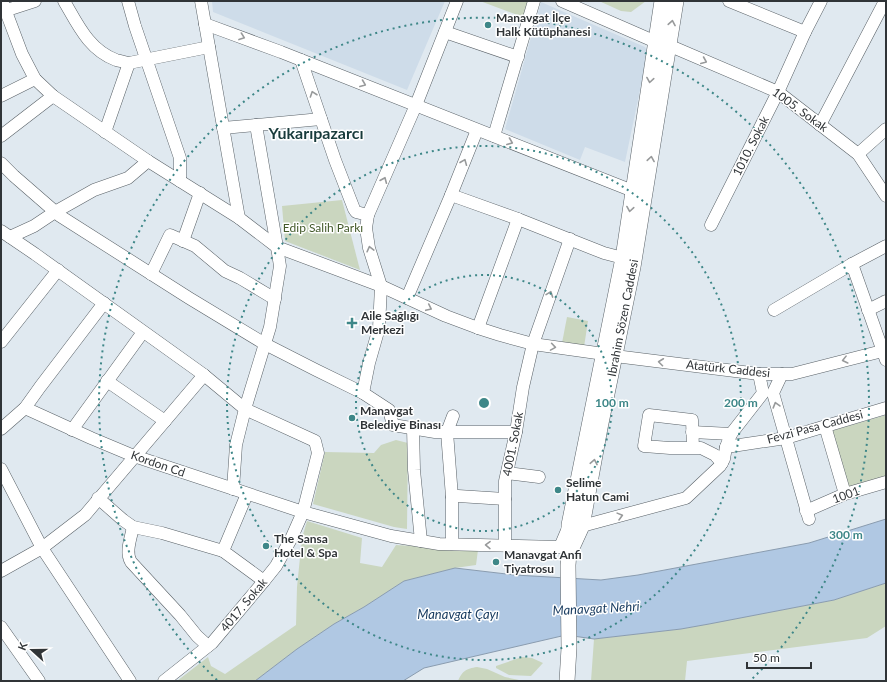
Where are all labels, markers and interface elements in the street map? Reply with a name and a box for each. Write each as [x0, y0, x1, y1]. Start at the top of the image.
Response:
place label: Manavgat İlçe Halk Kütüphanesi [496, 10, 591, 39]
marker: Manavgat İlçe Halk Kütüphanesi [483, 20, 493, 30]
one-way arrow [668, 20, 676, 26]
one-way arrow [238, 33, 245, 41]
one-way arrow [701, 56, 708, 64]
one-way arrow [646, 77, 655, 83]
one-way arrow [360, 80, 367, 88]
street label: 1005. Sokak [770, 84, 832, 135]
one-way arrow [309, 91, 317, 98]
street label: 1010. Sokak [729, 113, 772, 178]
district label: Yukarıpazarcı [268, 123, 363, 142]
one-way arrow [506, 138, 513, 146]
one-way arrow [646, 156, 654, 162]
one-way arrow [459, 159, 467, 167]
one-way arrow [379, 176, 387, 184]
one-way arrow [626, 206, 635, 212]
park label: Edip Salih Parkı [283, 220, 363, 235]
one-way arrow [366, 246, 374, 252]
street label: Ibrahim Sözen Caddesi [604, 258, 641, 378]
one-way arrow [546, 290, 554, 297]
one-way arrow [425, 303, 433, 311]
place label: Aile Sağlığı Merkezi [360, 308, 419, 337]
marker: Aile Sağlığı Merkezi [346, 317, 358, 329]
one-way arrow [550, 342, 556, 351]
one-way arrow [842, 356, 848, 364]
street label: Atatürk Caddesi [685, 357, 771, 380]
one-way arrow [658, 358, 665, 367]
text: 100 m [595, 395, 629, 410]
text: 200 m [724, 395, 758, 410]
centre of rings [477, 396, 491, 410]
one-way arrow [772, 402, 781, 409]
place label: Manavgat Belediye Binası [360, 403, 441, 432]
street label: Fevzi Pasa Caddesi [765, 406, 865, 447]
street label: 4001. Sokak [499, 410, 526, 477]
marker: Manavgat Belediye Binası [347, 413, 357, 423]
street label: Kordon Cd [129, 447, 187, 480]
one-way arrow [589, 459, 598, 465]
place label: Selime Hatun Cami [566, 475, 629, 504]
street label: 1001 [830, 483, 862, 506]
marker: Selime Hatun Cami [553, 485, 563, 495]
one-way arrow [616, 512, 623, 521]
text: 300 m [829, 527, 863, 542]
place label: The Sansa Hotel & Spa [274, 531, 338, 560]
marker: The Sansa Hotel & Spa [261, 541, 271, 551]
one-way arrow [485, 541, 491, 549]
place label: Manavgat Anfi Tiyatrosu [504, 547, 582, 576]
marker: Manavgat Anfi Tiyatrosu [491, 557, 501, 567]
street label: 4017. Sokak [217, 574, 271, 634]
water label: Manavgat Nehri [552, 598, 640, 618]
water label: Manavgat Çayı [417, 606, 499, 622]
north arrow [12, 630, 52, 670]
text: K [15, 640, 30, 652]
scale bar [747, 644, 811, 670]
text: 50 m [753, 650, 780, 665]

